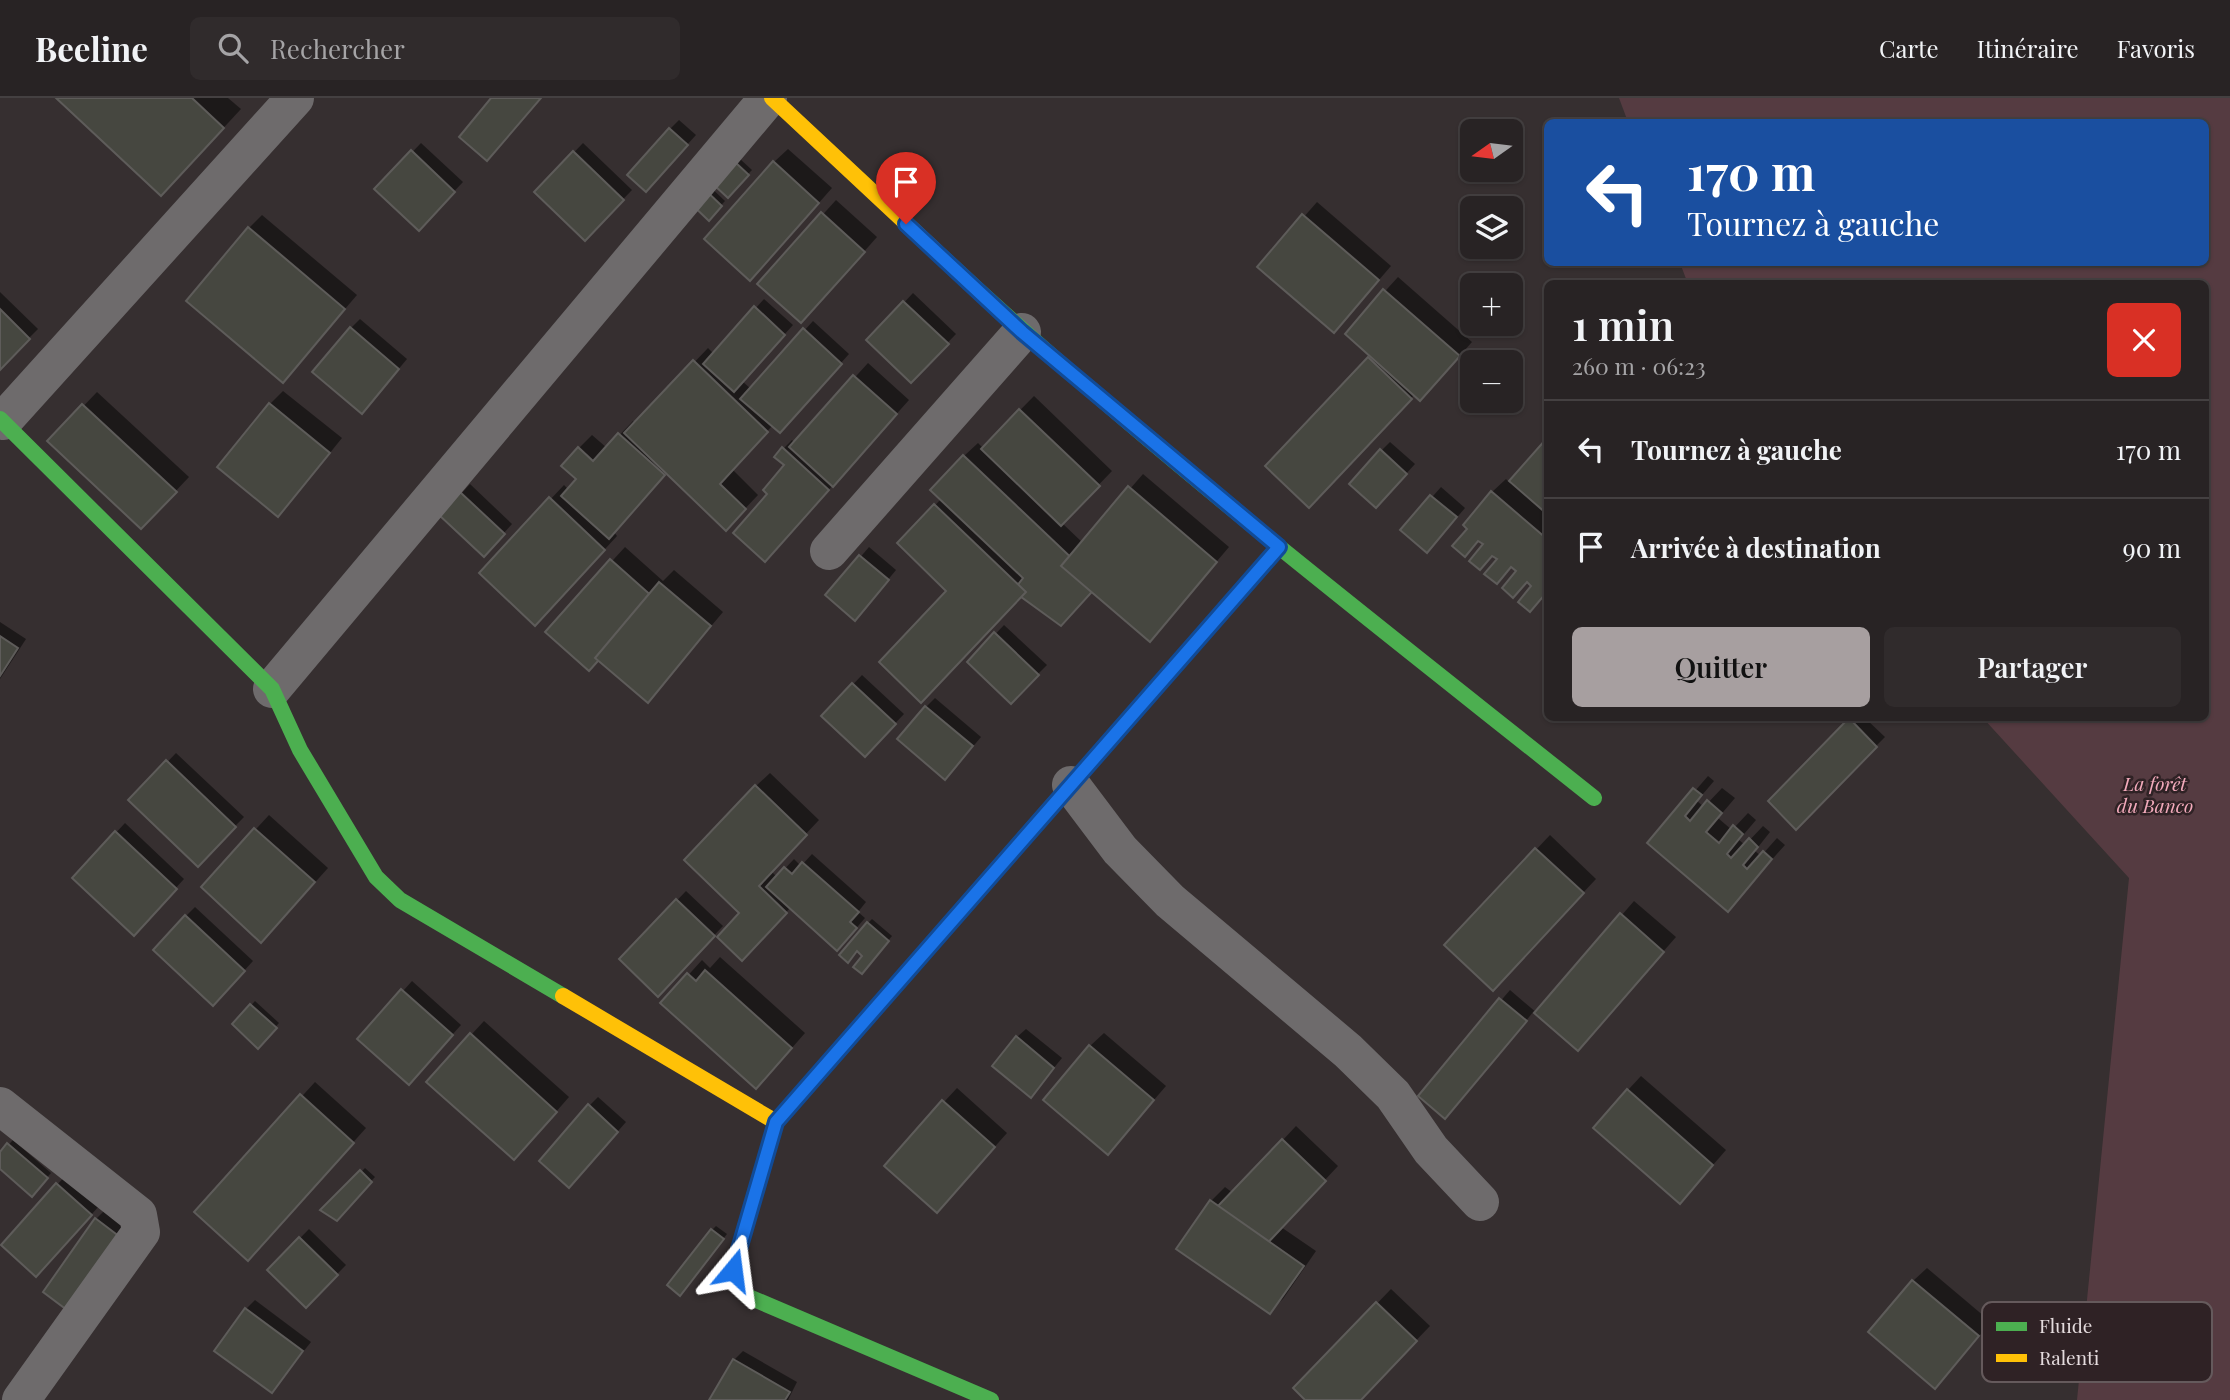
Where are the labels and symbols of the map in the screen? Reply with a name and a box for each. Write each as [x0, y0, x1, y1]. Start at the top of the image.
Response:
north arrow [1460, 119, 1522, 182]
pin [876, 152, 936, 224]
park label: La forêt du Banco [2117, 770, 2193, 818]
position arrow [696, 1233, 770, 1307]
legend [1982, 1302, 2212, 1382]
text: Fluide [2039, 1312, 2092, 1338]
text: Ralenti [2039, 1344, 2100, 1370]

